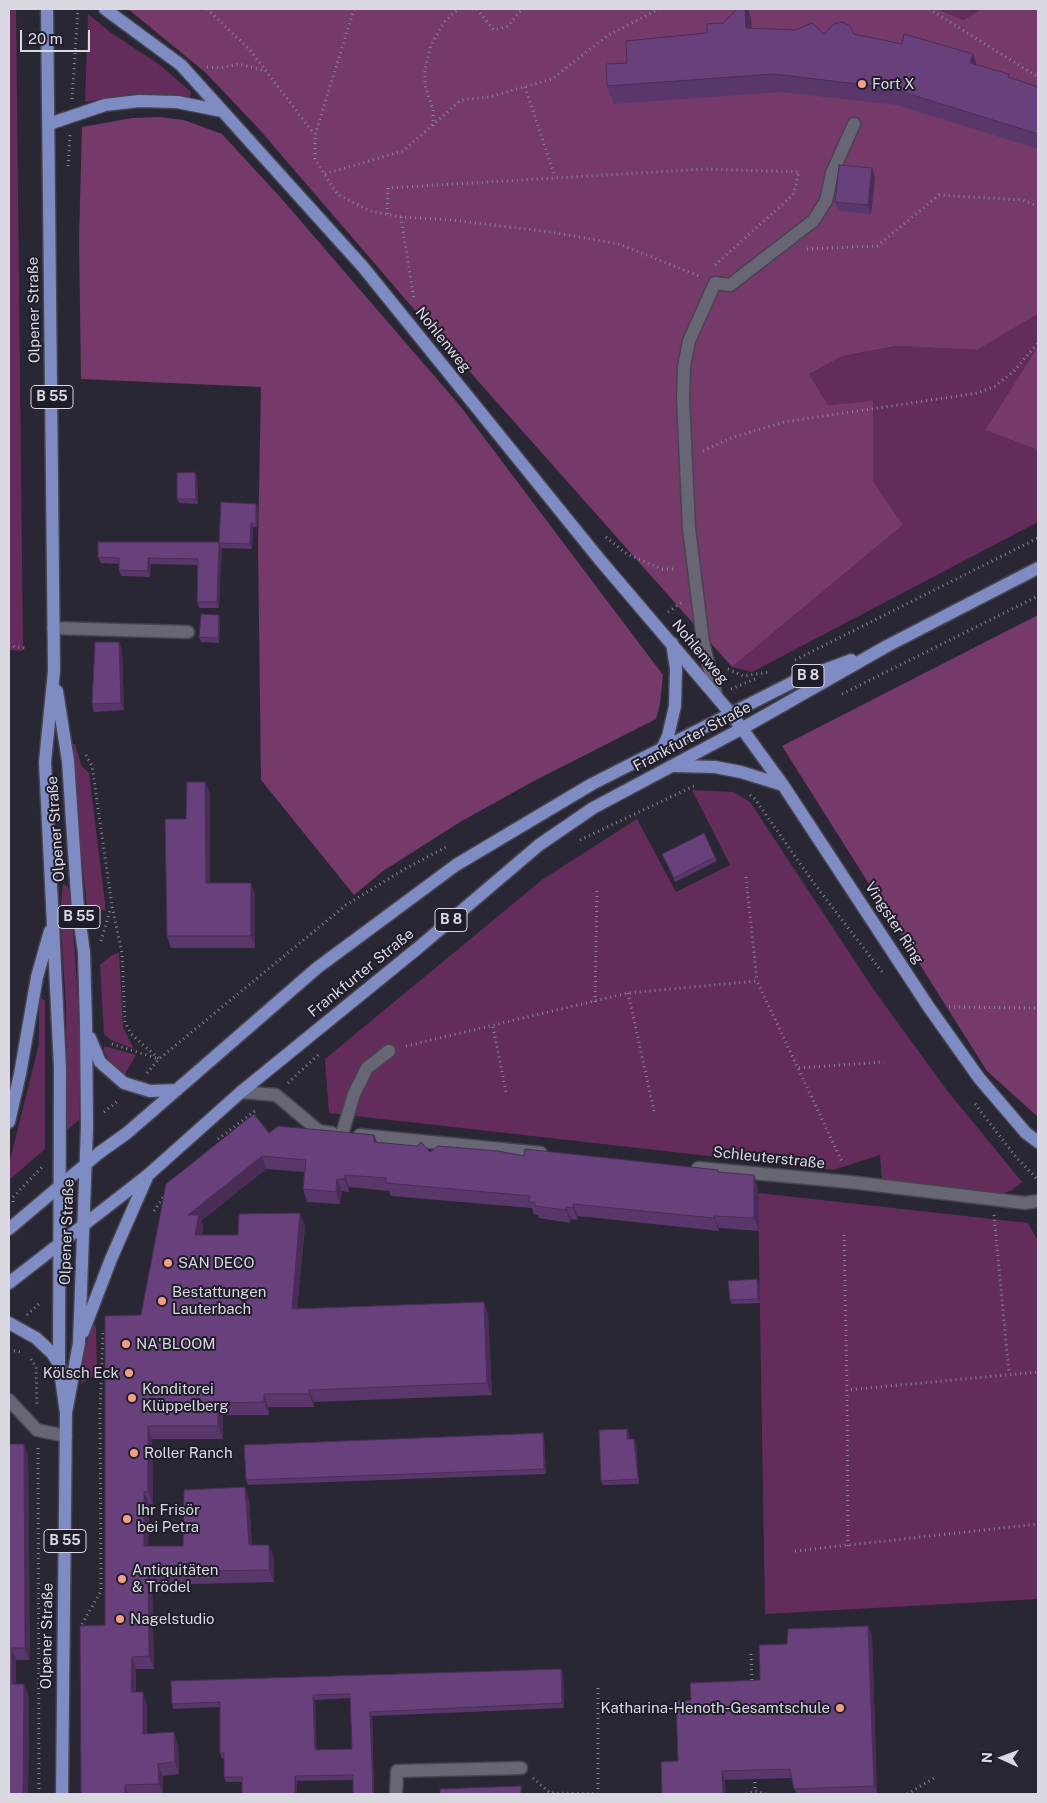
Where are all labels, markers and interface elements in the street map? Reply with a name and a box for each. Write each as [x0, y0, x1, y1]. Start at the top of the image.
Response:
scale bar [22, 20, 92, 52]
text: 20 m [28, 30, 63, 47]
place label: Fort X [872, 75, 915, 93]
marker: Fort X [856, 78, 868, 90]
street label: Olpener Straße [24, 257, 44, 363]
street label: Nohlenweg [411, 304, 475, 376]
road number: B 55 [31, 386, 73, 408]
street label: Nohlenweg [668, 616, 732, 688]
road number: B 8 [792, 664, 824, 688]
street label: Frankfurter Straße [630, 698, 754, 776]
street label: Olpener Straße [43, 775, 69, 883]
street label: Vingster Ring [861, 878, 927, 968]
road number: B 55 [58, 906, 100, 929]
road number: B 8 [435, 908, 467, 932]
street label: Frankfurter Straße [304, 925, 418, 1021]
street label: Schleuterstraße [712, 1143, 826, 1173]
street label: Olpener Straße [56, 1179, 78, 1285]
place label: SAN DECO [178, 1254, 254, 1272]
marker: SAN DECO [162, 1257, 174, 1269]
place label: Bestattungen Lauterbach [172, 1283, 266, 1318]
marker: Bestattungen Lauterbach [156, 1295, 168, 1307]
place label: NA'BLOOM [136, 1335, 215, 1353]
marker: NA'BLOOM [120, 1338, 132, 1350]
place label: Kölsch Eck [43, 1364, 119, 1382]
marker: Kölsch Eck [123, 1367, 135, 1379]
place label: Konditorei Klüppelberg [142, 1380, 229, 1415]
marker: Konditorei Klüppelberg [126, 1392, 138, 1404]
place label: Roller Ranch [144, 1444, 233, 1462]
marker: Roller Ranch [128, 1447, 140, 1459]
place label: Ihr Frisör bei Petra [137, 1501, 200, 1536]
marker: Ihr Frisör bei Petra [121, 1513, 133, 1525]
road number: B 55 [44, 1530, 86, 1552]
place label: Antiquitäten & Trödel [132, 1561, 219, 1596]
marker: Antiquitäten & Trödel [116, 1573, 128, 1585]
street label: Olpener Straße [37, 1583, 57, 1689]
place label: Nagelstudio [130, 1610, 215, 1628]
marker: Nagelstudio [114, 1613, 126, 1625]
place label: Katharina-Henoth-Gesamtschule [601, 1699, 830, 1717]
marker: Katharina-Henoth-Gesamtschule [834, 1702, 846, 1714]
north arrow [977, 1733, 1027, 1783]
text: N [979, 1752, 995, 1763]

